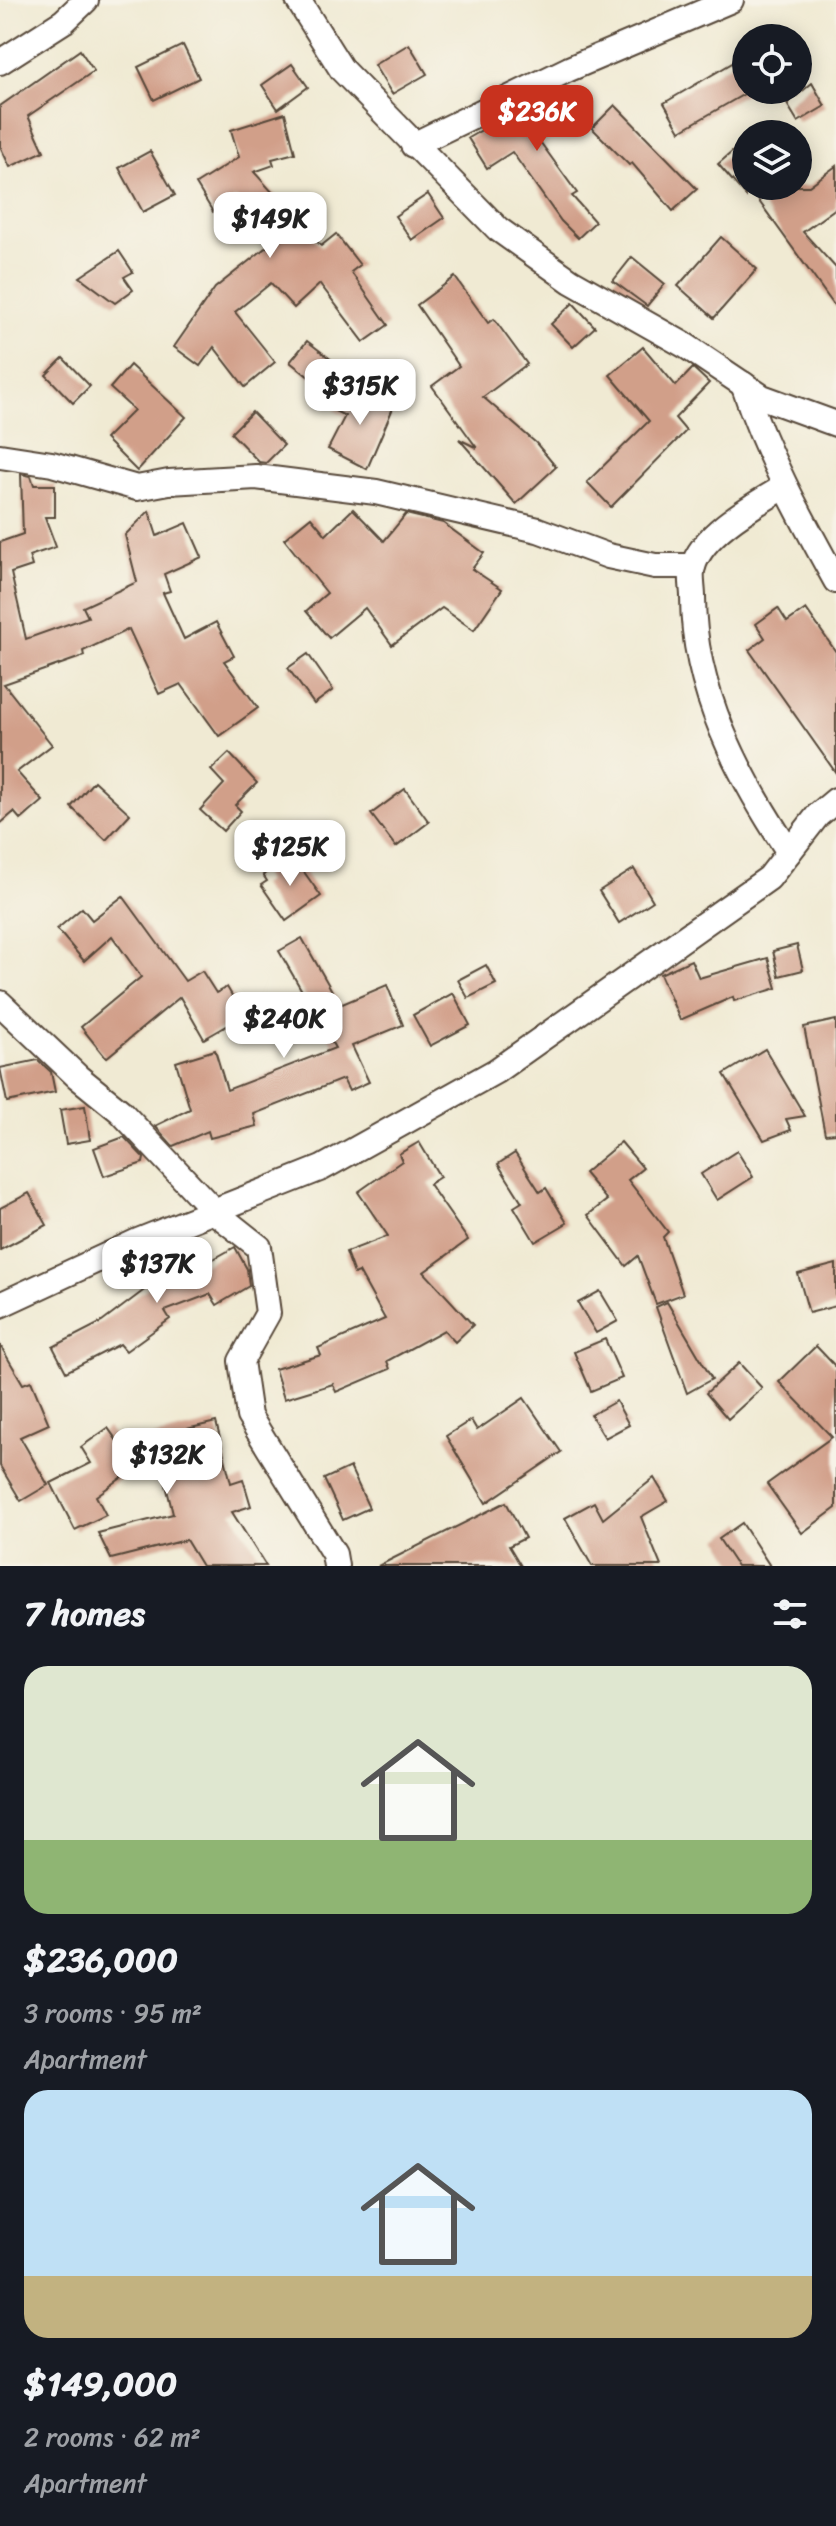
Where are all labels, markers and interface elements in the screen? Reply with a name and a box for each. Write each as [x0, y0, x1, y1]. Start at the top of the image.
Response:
map controls [732, 24, 812, 200]
button: locate [732, 24, 812, 104]
pin: $236K [481, 85, 593, 153]
text: $236K [498, 88, 576, 134]
button: layers [732, 120, 812, 200]
pin: $149K [214, 192, 326, 260]
text: $149K [232, 195, 308, 241]
pin: $315K [304, 359, 416, 427]
text: $315K [323, 362, 397, 408]
pin: $125K [234, 820, 346, 888]
text: $125K [252, 823, 328, 869]
pin: $240K [228, 992, 340, 1060]
text: $240K [244, 995, 325, 1041]
pin: $137K [101, 1237, 213, 1305]
text: $137K [120, 1240, 194, 1286]
pin: $132K [111, 1428, 223, 1496]
text: $132K [130, 1431, 204, 1477]
text: 7 homes [24, 1584, 145, 1644]
icon: filters [768, 1592, 812, 1636]
icon: home [346, 1718, 490, 1862]
text: $236,000 [24, 1930, 178, 1990]
text: 3 rooms · 95 m² [24, 1990, 202, 2036]
text: Apartment [24, 2036, 147, 2082]
icon: home [346, 2142, 490, 2286]
text: $149,000 [24, 2354, 177, 2414]
text: 2 rooms · 62 m² [24, 2414, 201, 2460]
text: Apartment [24, 2460, 147, 2506]

